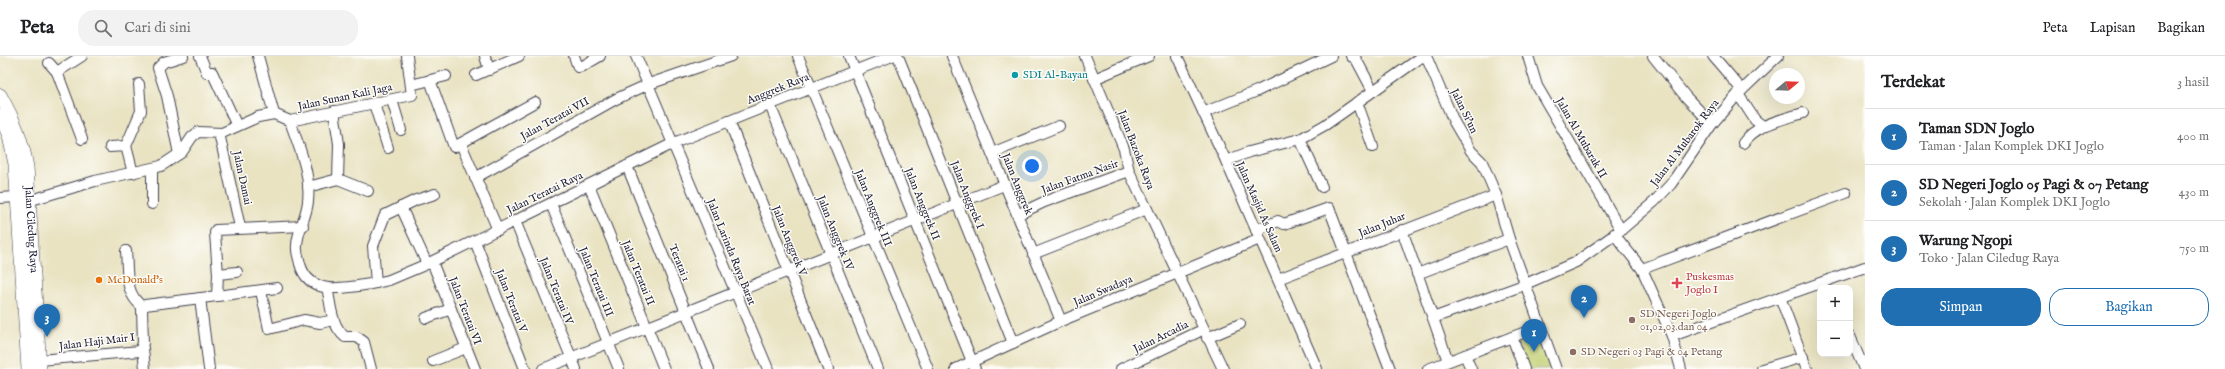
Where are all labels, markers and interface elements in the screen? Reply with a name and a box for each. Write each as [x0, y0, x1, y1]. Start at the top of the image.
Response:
search box [78, 10, 358, 46]
text: Peta [20, 16, 54, 40]
icon: search [92, 17, 114, 39]
text: Cari di sini [124, 18, 191, 37]
text: Peta [2042, 19, 2068, 37]
text: Lapisan [2090, 19, 2135, 37]
text: Bagikan [2157, 19, 2205, 37]
place label: SDI Al-Bayan [1023, 68, 1088, 82]
north arrow [1769, 68, 1805, 104]
street label: Anggrek Raya [744, 70, 811, 108]
marker: SDI Al-Bayan [1010, 70, 1020, 80]
text: Terdekat [1881, 72, 1945, 93]
text: 3 hasil [2177, 74, 2209, 91]
street label: Jalan Sunan Kali Jaga [295, 80, 394, 114]
street label: Jalan Si'un [1446, 84, 1481, 136]
street label: Jalan Al Mubarak II [1551, 93, 1610, 181]
street label: Jalan Teratai VII [516, 94, 592, 145]
street label: Jalan Al Mubarok Raya [1646, 96, 1723, 191]
street label: Jalan Bazoka Raya [1114, 106, 1158, 192]
text: Taman SDN Joglo [1919, 119, 2034, 138]
text: 1 [1892, 128, 1896, 145]
text: 400 m [2177, 128, 2209, 145]
text: Taman · Jalan Komplek DKI Joglo [1919, 138, 2104, 155]
street label: Jalan Damai [229, 148, 255, 206]
street label: Jalan Anggrek [998, 149, 1036, 217]
your location [1022, 156, 1042, 176]
street label: Jalan Anggrek I [946, 157, 987, 231]
street label: Jalan Fatma Nasir [1038, 157, 1120, 198]
street label: Jalan Masjid As Salam [1232, 158, 1286, 255]
street label: Jalan Anggrek II [900, 164, 943, 243]
street label: Jalan Anggrek III [850, 166, 895, 249]
street label: Jalan Teratai Raya [503, 168, 585, 218]
text: SD Negeri Joglo 05 Pagi & 07 Petang [1919, 175, 2149, 194]
street label: Jalan Ciledug Raya [21, 184, 41, 274]
text: 2 [1891, 184, 1897, 201]
text: 430 m [2179, 184, 2209, 201]
street label: Jalan Anggrek IV [813, 192, 857, 273]
text: Sekolah · Jalan Komplek DKI Joglo [1919, 194, 2110, 211]
street label: Jalan Larinda Raya Barat [703, 195, 759, 307]
street label: Jalan Anggrek V [768, 202, 810, 279]
street label: Jalan Juhar [1355, 209, 1408, 242]
text: Warung Ngopi [1919, 231, 2012, 250]
street label: Jalan Teratai II [618, 236, 658, 308]
text: 3 [1892, 240, 1896, 257]
text: 750 m [2179, 240, 2209, 257]
street label: Teratai 1 [665, 242, 693, 284]
street label: Jalan Teratai III [575, 243, 616, 319]
text: Toko · Jalan Ciledug Raya [1919, 250, 2059, 267]
street label: Jalan Teratai IV [535, 253, 576, 328]
street label: Jalan Teratai V [491, 265, 530, 335]
place label: Puskesmas Joglo I [1684, 270, 1734, 297]
street label: Jalan Swadaya [1069, 272, 1135, 311]
place label: McDonald's [107, 273, 163, 287]
street label: Jalan Teratai VI [445, 273, 484, 347]
marker: McDonald's [94, 275, 104, 285]
marker: Puskesmas Joglo I [1671, 277, 1683, 289]
pin: 2 [1571, 285, 1597, 318]
map controls [1817, 285, 1853, 357]
button: + [1817, 285, 1853, 321]
button: Simpan [1881, 288, 2041, 326]
button: Bagikan [2049, 288, 2209, 326]
pin: 3 [34, 304, 60, 337]
place label: SD Negeri Joglo 01,02,03 dan 04 [1640, 307, 1717, 334]
marker: SD Negeri Joglo 01,02,03 dan 04 [1627, 315, 1637, 325]
street label: Jalan Arcadia [1129, 318, 1191, 357]
pin: 1 [1521, 319, 1547, 352]
button: − [1817, 321, 1853, 357]
street label: Jalan Haji Mair I [56, 330, 136, 354]
place label: SD Negeri 03 Pagi & 04 Petang [1581, 345, 1723, 359]
marker: SD Negeri 03 Pagi & 04 Petang [1568, 347, 1578, 357]

